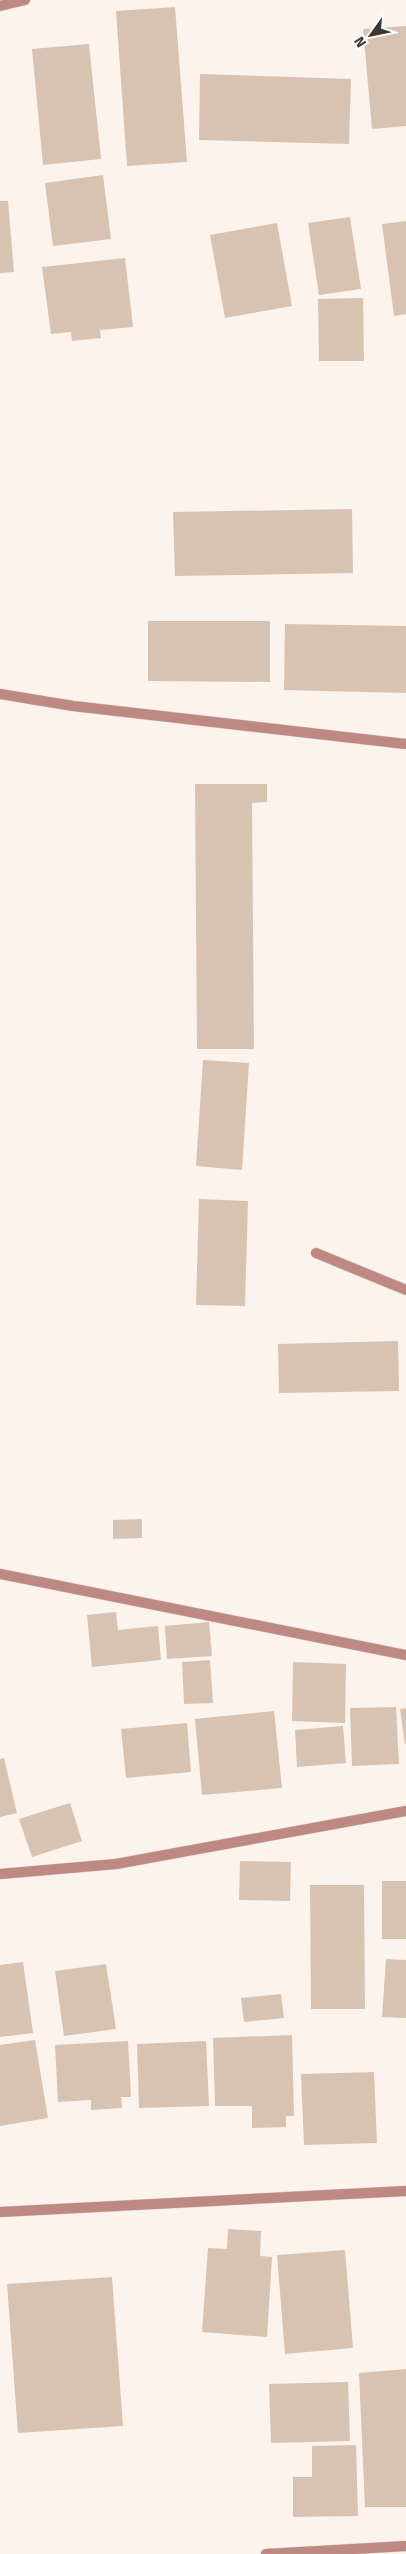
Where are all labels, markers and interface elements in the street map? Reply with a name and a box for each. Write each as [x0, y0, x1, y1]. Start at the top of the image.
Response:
north arrow [346, 10, 396, 60]
text: N [351, 33, 370, 50]

